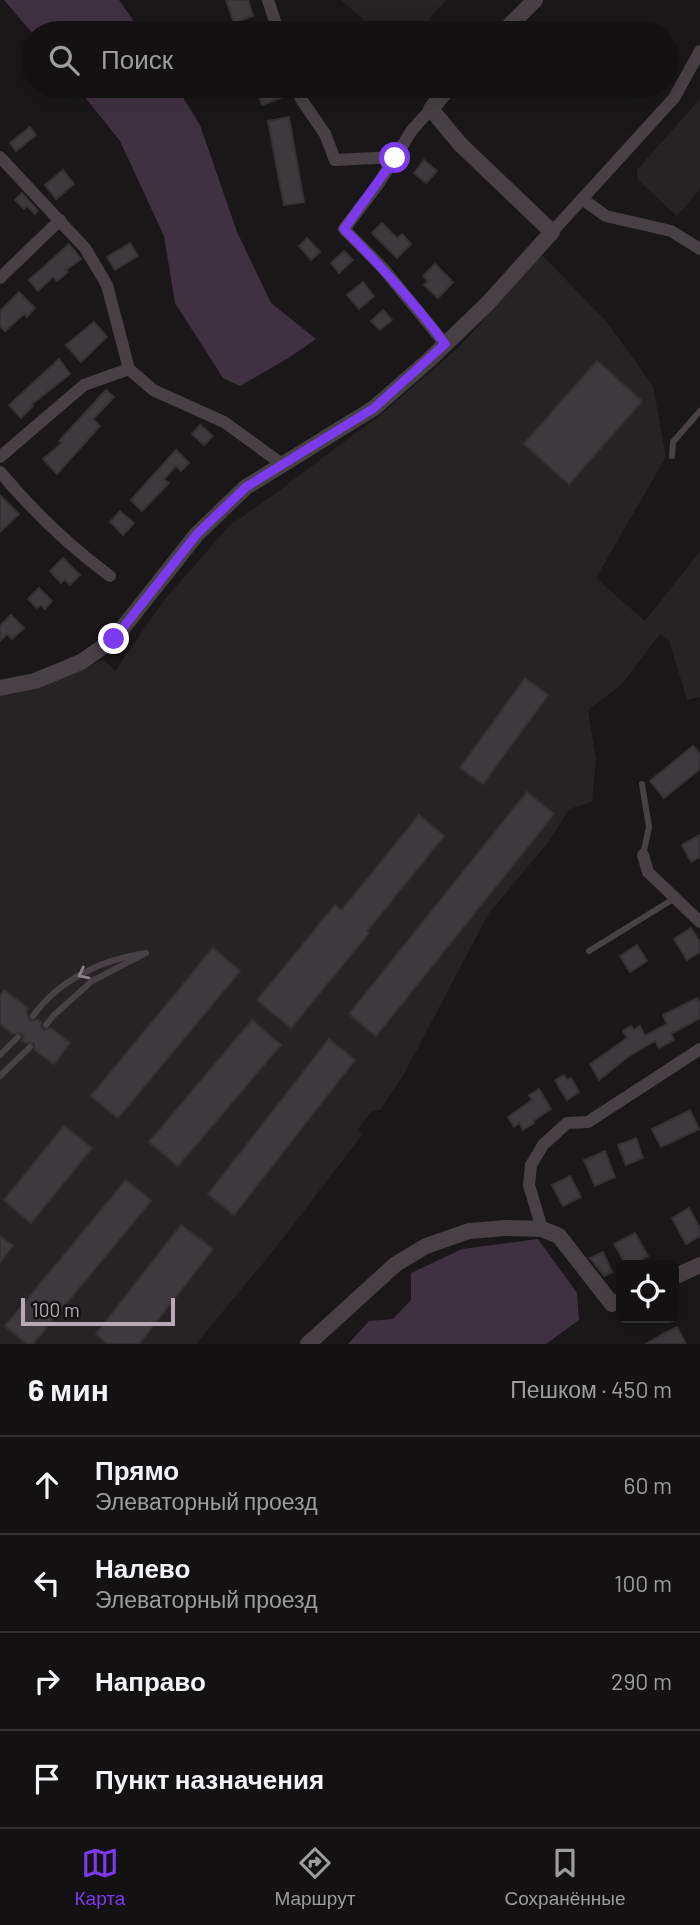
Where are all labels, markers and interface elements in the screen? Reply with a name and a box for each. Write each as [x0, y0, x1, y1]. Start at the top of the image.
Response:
search box [21, 21, 679, 98]
icon: search [45, 41, 83, 79]
text: Поиск [101, 43, 173, 74]
route start [379, 142, 410, 173]
route end [98, 623, 129, 654]
one-way arrow [78, 965, 90, 979]
map controls [616, 1260, 679, 1323]
button: locate [616, 1260, 679, 1323]
scale bar [21, 1295, 175, 1327]
text: 100 m [32, 1298, 80, 1321]
text: 6 мин [28, 1371, 109, 1407]
text: Пешком · 450 m [510, 1375, 672, 1403]
text: Прямо [95, 1454, 179, 1485]
icon: ahead [28, 1466, 66, 1504]
text: 60 m [624, 1471, 672, 1499]
text: Элеваторный проезд [95, 1487, 318, 1515]
text: Налево [95, 1552, 190, 1583]
icon: left [28, 1564, 66, 1602]
text: 100 m [614, 1569, 672, 1597]
text: Элеваторный проезд [95, 1585, 318, 1613]
icon: right [28, 1662, 66, 1700]
text: Направо [95, 1665, 206, 1696]
text: 290 m [611, 1667, 672, 1695]
icon: arrive [28, 1760, 66, 1798]
text: Пункт назначения [95, 1763, 324, 1794]
tab: Карта [75, 1844, 125, 1910]
tab: Маршрут [274, 1844, 355, 1910]
tab: Сохранённые [504, 1844, 625, 1910]

